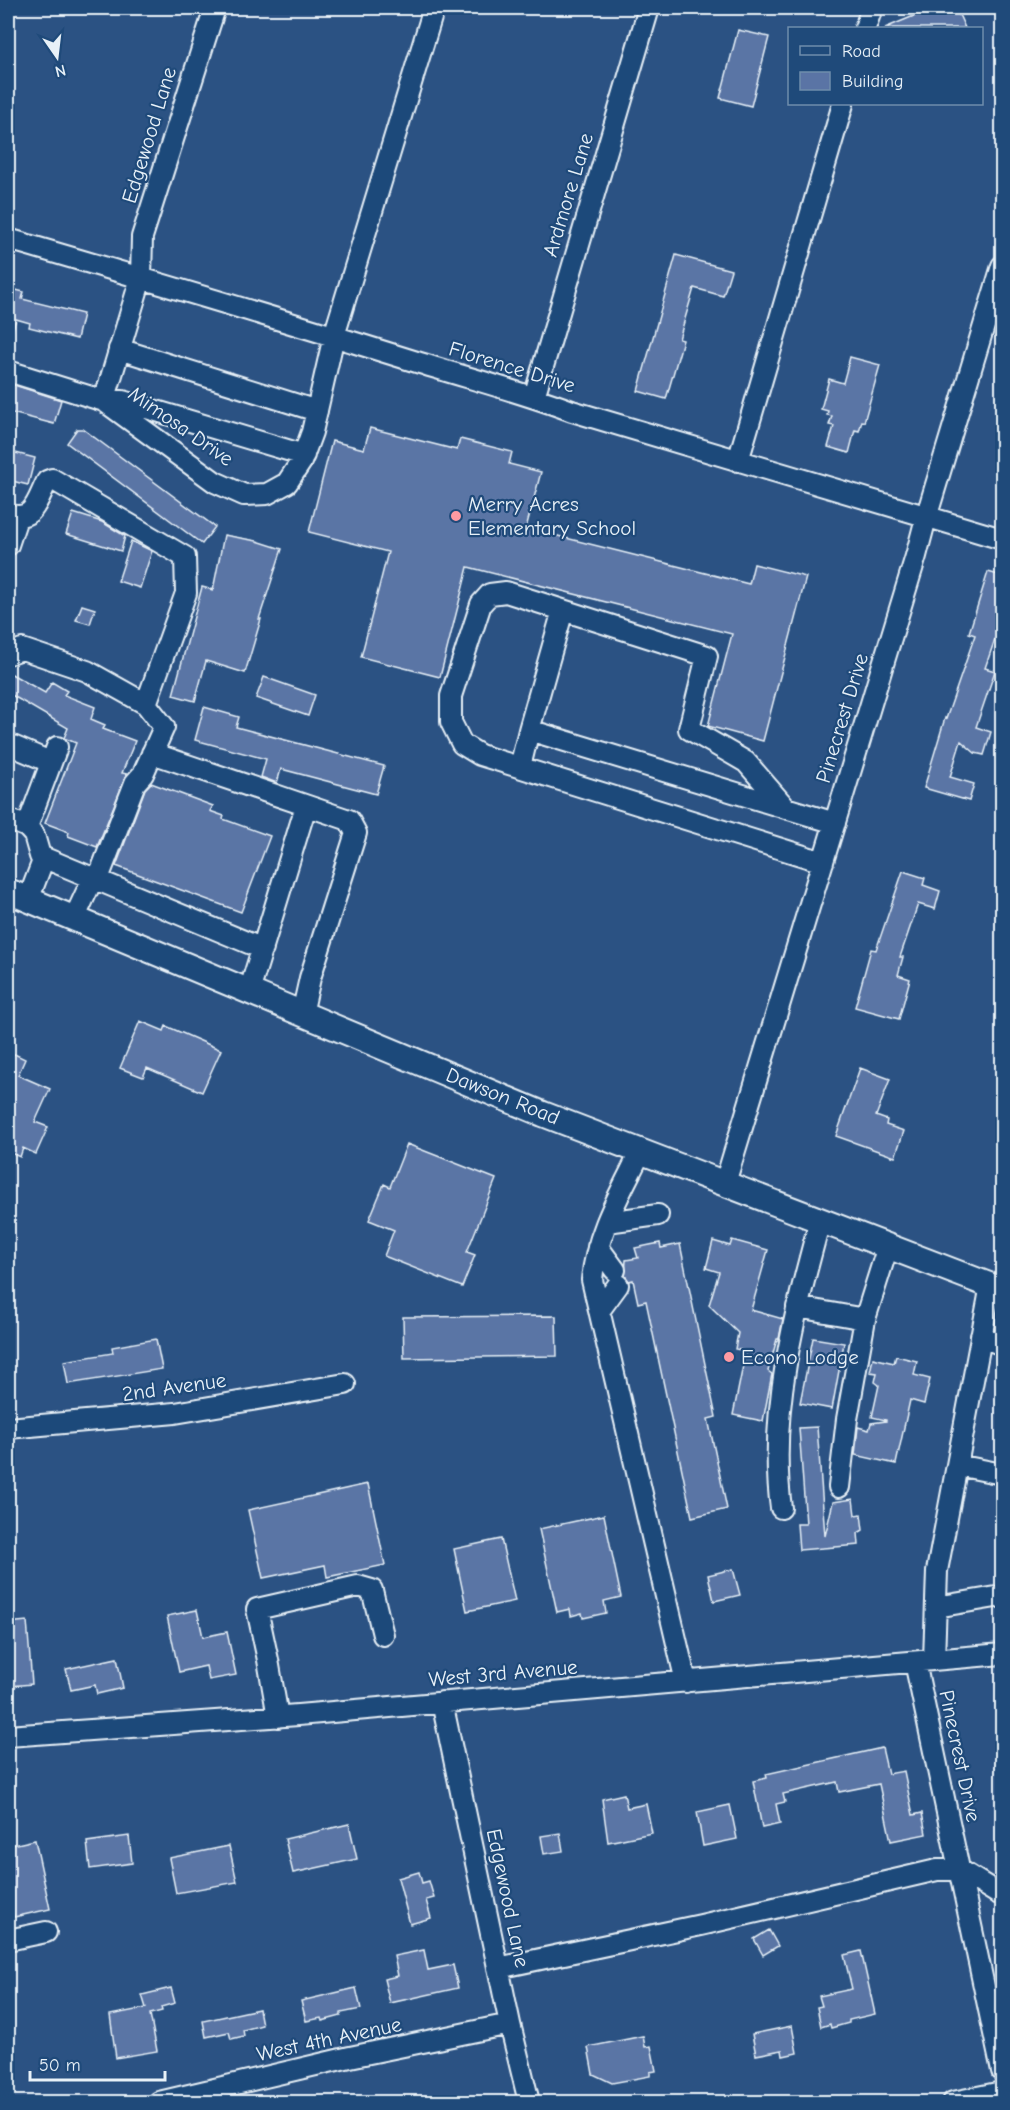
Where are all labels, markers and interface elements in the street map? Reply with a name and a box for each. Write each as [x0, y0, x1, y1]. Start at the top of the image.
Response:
north arrow [27, 27, 87, 87]
legend [788, 27, 983, 105]
text: Road [842, 41, 881, 62]
text: N [53, 61, 68, 81]
street label: Edgewood Lane [117, 64, 181, 206]
text: Building [842, 71, 904, 92]
street label: Ardmore Lane [538, 130, 598, 260]
street label: Florence Drive [446, 336, 578, 398]
street label: Mimosa Drive [124, 381, 238, 471]
place label: Merry Acres Elementary School [468, 492, 636, 540]
marker: Merry Acres Elementary School [449, 509, 463, 523]
street label: Pinecrest Drive [811, 650, 873, 786]
street label: Dawson Road [443, 1062, 563, 1130]
place label: Econo Lodge [741, 1345, 859, 1369]
marker: Econo Lodge [722, 1350, 736, 1364]
street label: 2nd Avenue [120, 1368, 228, 1406]
street label: West 3rd Avenue [427, 1655, 579, 1691]
street label: Pinecrest Drive [934, 1688, 986, 1824]
street label: Edgewood Lane [482, 1826, 534, 1970]
street label: West 4th Avenue [254, 2012, 404, 2066]
scale bar [30, 2044, 165, 2082]
text: 50 m [39, 2055, 81, 2076]

